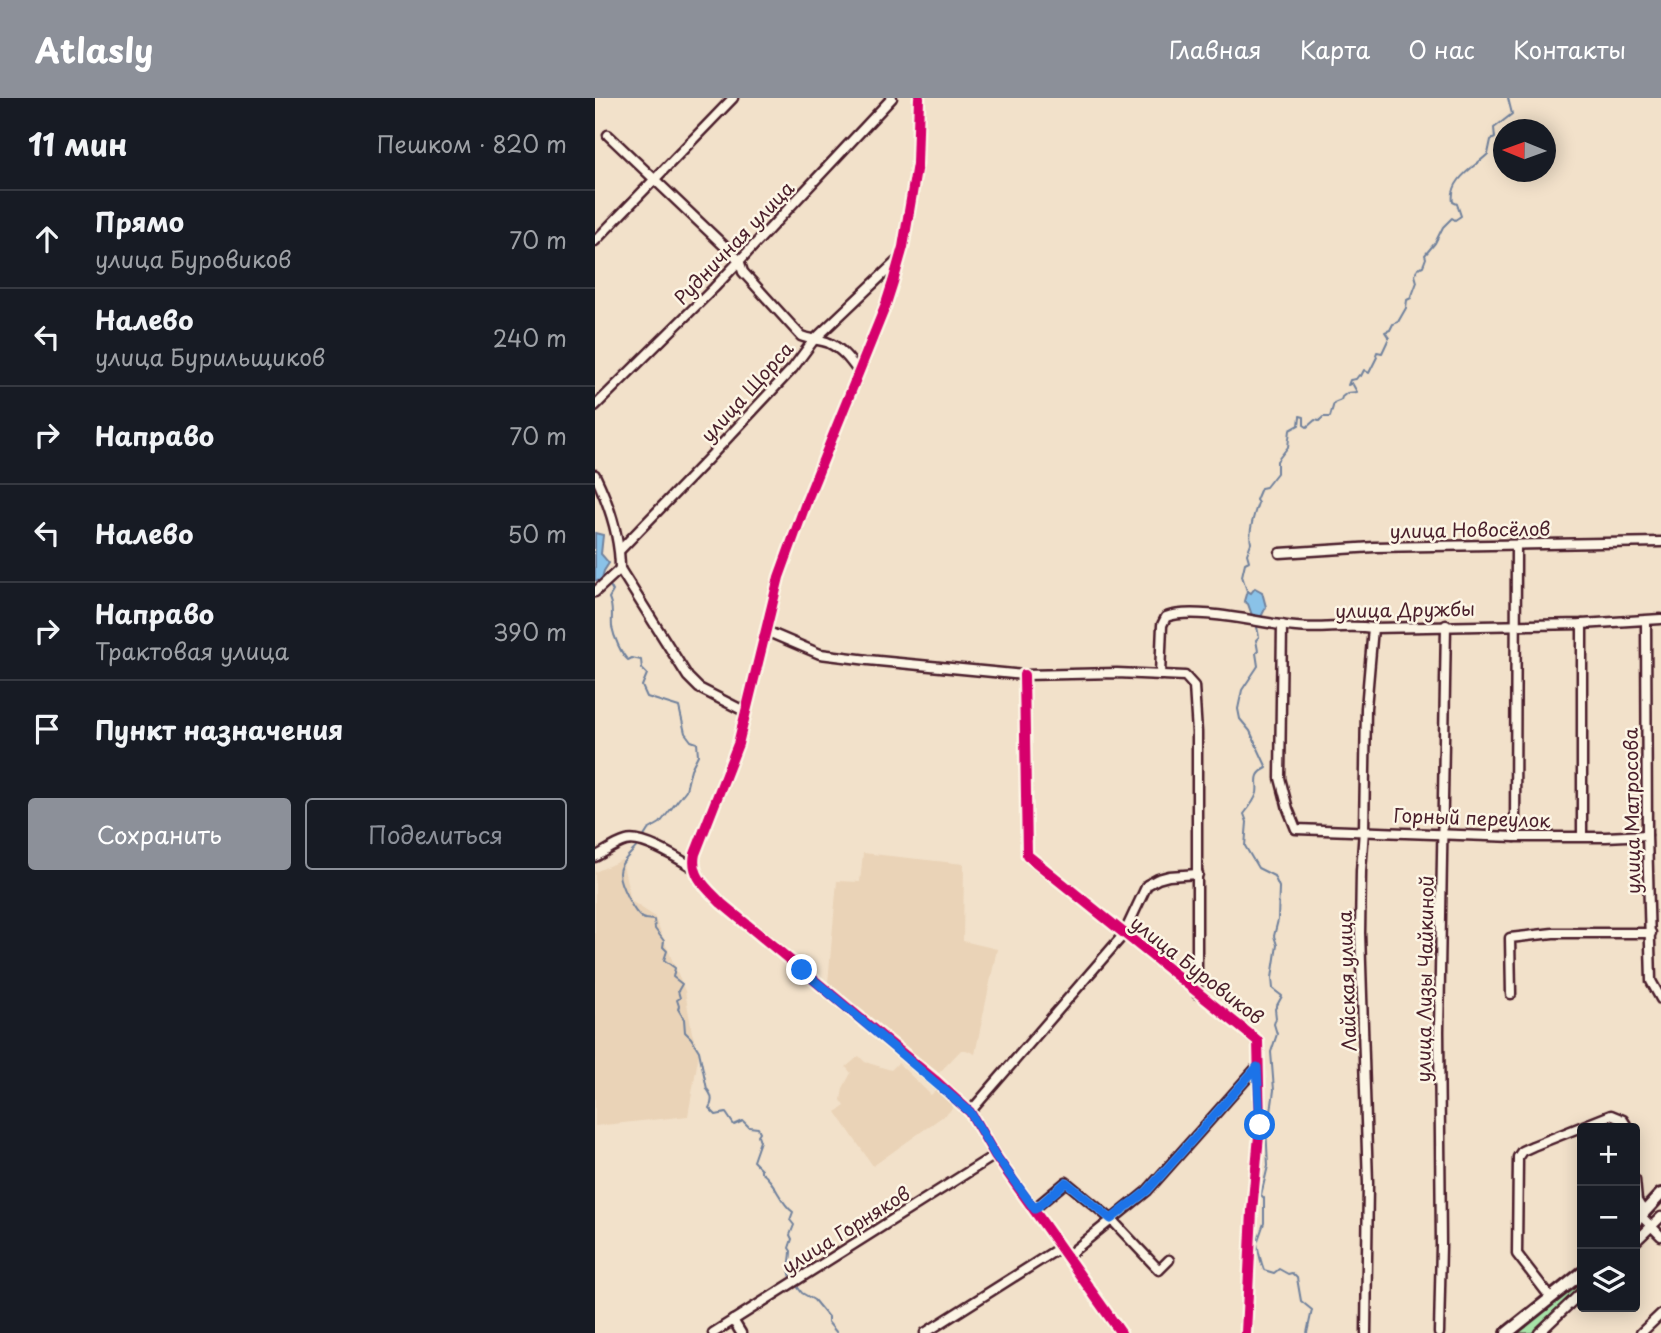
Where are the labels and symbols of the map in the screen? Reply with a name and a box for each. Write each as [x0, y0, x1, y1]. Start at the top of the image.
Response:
north arrow [1493, 119, 1556, 182]
street label: Рудничная улица [667, 174, 800, 310]
street label: улица Щорса [693, 335, 799, 448]
street label: улица Новосёлов [1389, 514, 1551, 544]
street label: улица Дружбы [1335, 594, 1475, 624]
street label: улица Матросова [1616, 727, 1646, 894]
street label: Горный переулок [1393, 800, 1552, 834]
street label: улица Лизы Чайкиной [1408, 875, 1440, 1083]
street label: улица Буровиков [1125, 908, 1270, 1030]
street label: Лайская улица [1330, 910, 1362, 1052]
route end [786, 954, 817, 985]
route start [1244, 1109, 1275, 1140]
street label: улица Горняков [776, 1178, 915, 1280]

